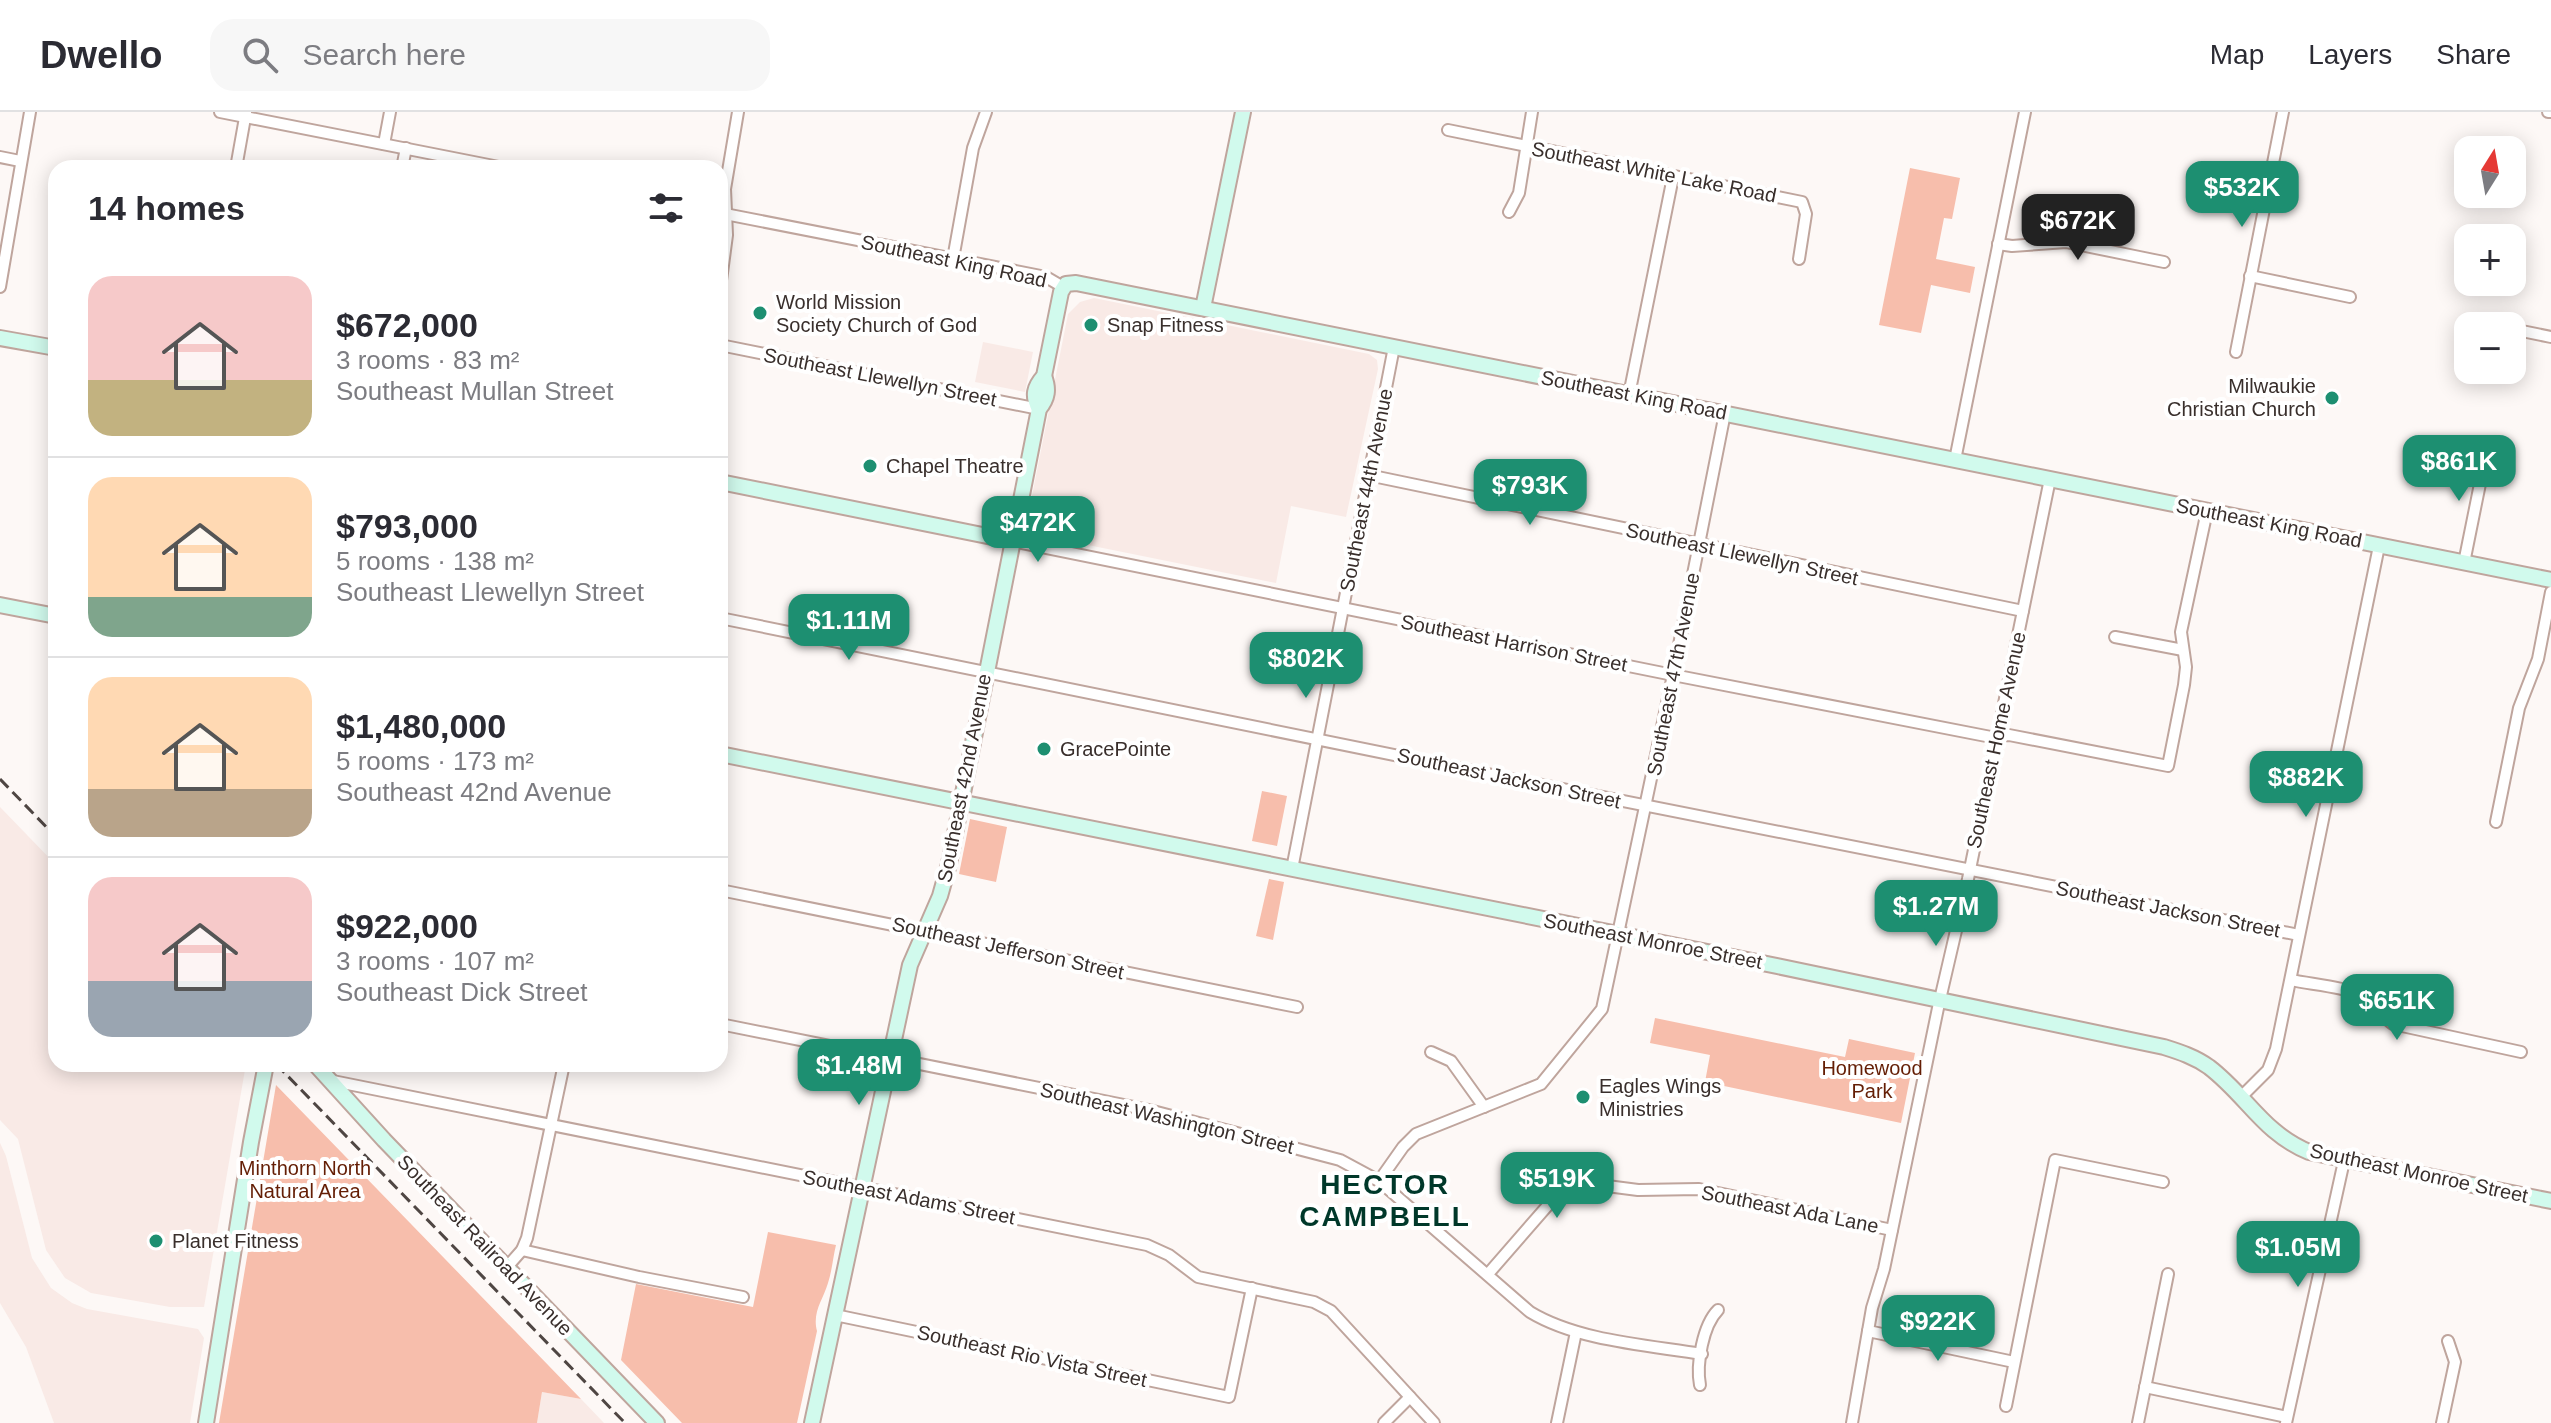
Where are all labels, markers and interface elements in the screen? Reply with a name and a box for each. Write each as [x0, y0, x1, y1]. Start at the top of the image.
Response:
search box [210, 19, 770, 91]
icon: search [238, 33, 282, 77]
text: Dwello [40, 34, 162, 76]
text: Search here [302, 38, 466, 71]
text: Map [2210, 39, 2264, 70]
text: Layers [2308, 39, 2392, 70]
text: Share [2436, 39, 2511, 70]
north arrow [2454, 136, 2526, 208]
map controls [2454, 136, 2526, 384]
street label: Southeast White Lake Road [1530, 137, 1778, 207]
pin: $532K [2186, 161, 2298, 229]
text: $532K [2204, 172, 2280, 202]
icon: filters [644, 186, 688, 230]
text: 14 homes [88, 189, 245, 227]
pin: $672K [2022, 194, 2134, 262]
text: $672K [2040, 205, 2116, 235]
button: + [2454, 224, 2526, 296]
street label: Southeast King Road [859, 231, 1049, 291]
place label: World Mission Society Church of God [776, 291, 977, 336]
marker: World Mission Society Church of God [751, 304, 769, 322]
text: $672,000 [336, 306, 478, 344]
icon: home [152, 308, 248, 404]
button: − [2454, 312, 2526, 384]
place label: Snap Fitness [1107, 314, 1224, 336]
marker: Snap Fitness [1082, 316, 1100, 334]
street label: Southeast Llewellyn Street [762, 344, 999, 410]
text: 3 rooms · 83 m² [336, 345, 520, 375]
street label: Southeast King Road [1539, 366, 1729, 424]
place label: Milwaukie Christian Church [2167, 375, 2316, 420]
text: Southeast Mullan Street [336, 376, 614, 406]
street label: Southeast 44th Avenue [1336, 387, 1396, 593]
marker: Milwaukie Christian Church [2323, 389, 2341, 407]
pin: $861K [2403, 435, 2515, 503]
text: $861K [2421, 446, 2497, 476]
place label: Chapel Theatre [886, 455, 1024, 477]
marker: Chapel Theatre [861, 457, 879, 475]
pin: $793K [1474, 459, 1586, 527]
text: $793K [1492, 470, 1568, 500]
street label: Southeast King Road [2174, 494, 2364, 552]
pin: $472K [982, 496, 1094, 564]
text: $793,000 [336, 507, 478, 545]
text: $472K [1000, 507, 1076, 537]
icon: home [152, 509, 248, 605]
street label: Southeast Llewellyn Street [1624, 519, 1861, 589]
text: 5 rooms · 138 m² [336, 546, 534, 576]
street label: Southeast 47th Avenue [1643, 571, 1703, 777]
text: Southeast Llewellyn Street [336, 577, 644, 607]
pin: $1.11M [784, 594, 914, 662]
text: $1.11M [806, 605, 892, 635]
street label: Southeast Harrison Street [1399, 610, 1629, 676]
street label: Southeast Home Avenue [1962, 630, 2030, 850]
pin: $802K [1250, 632, 1362, 700]
text: $802K [1268, 643, 1344, 673]
street label: Southeast 42nd Avenue [933, 672, 995, 884]
text: $1,480,000 [336, 707, 506, 745]
icon: home [152, 709, 248, 805]
place label: GracePointe [1060, 738, 1171, 760]
marker: GracePointe [1035, 740, 1053, 758]
street label: Southeast Jackson Street [1395, 744, 1623, 813]
text: 5 rooms · 173 m² [336, 746, 534, 776]
pin: $882K [2250, 751, 2362, 819]
text: $882K [2268, 762, 2344, 792]
text: Southeast 42nd Avenue [336, 777, 612, 807]
street label: Southeast Jackson Street [2054, 876, 2282, 942]
pin: $1.27M [1871, 880, 2001, 948]
text: $1.27M [1893, 891, 1979, 921]
text: $922,000 [336, 907, 478, 945]
icon: home [152, 909, 248, 1005]
street label: Southeast Monroe Street [1542, 909, 1765, 973]
street label: Southeast Jefferson Street [890, 913, 1126, 983]
text: 3 rooms · 107 m² [336, 946, 534, 976]
pin: $651K [2341, 974, 2453, 1042]
text: Southeast Dick Street [336, 977, 587, 1007]
text: $651K [2359, 985, 2435, 1015]
pin: $1.48M [794, 1039, 924, 1107]
text: $1.48M [816, 1050, 902, 1080]
park label: Homewood Park [1821, 1057, 1923, 1102]
place label: Eagles Wings Ministries [1599, 1075, 1721, 1120]
street label: Southeast Washington Street [1038, 1078, 1296, 1158]
marker: Eagles Wings Ministries [1574, 1088, 1592, 1106]
street label: Southeast Monroe Street [2308, 1139, 2530, 1207]
street label: Southeast Railroad Avenue [393, 1150, 577, 1340]
pin: $519K [1501, 1152, 1613, 1220]
park label: Minthorn North Natural Area [239, 1157, 371, 1202]
text: $519K [1519, 1163, 1595, 1193]
street label: Southeast Adams Street [801, 1166, 1017, 1228]
district label: HECTOR CAMPBELL [1299, 1169, 1471, 1232]
street label: Southeast Ada Lane [1699, 1181, 1881, 1237]
pin: $1.05M [2233, 1221, 2363, 1289]
place label: Planet Fitness [172, 1230, 299, 1252]
marker: Planet Fitness [147, 1232, 165, 1250]
text: $1.05M [2255, 1232, 2341, 1262]
pin: $922K [1882, 1295, 1994, 1363]
text: $922K [1900, 1306, 1976, 1336]
street label: Southeast Rio Vista Street [915, 1321, 1149, 1391]

